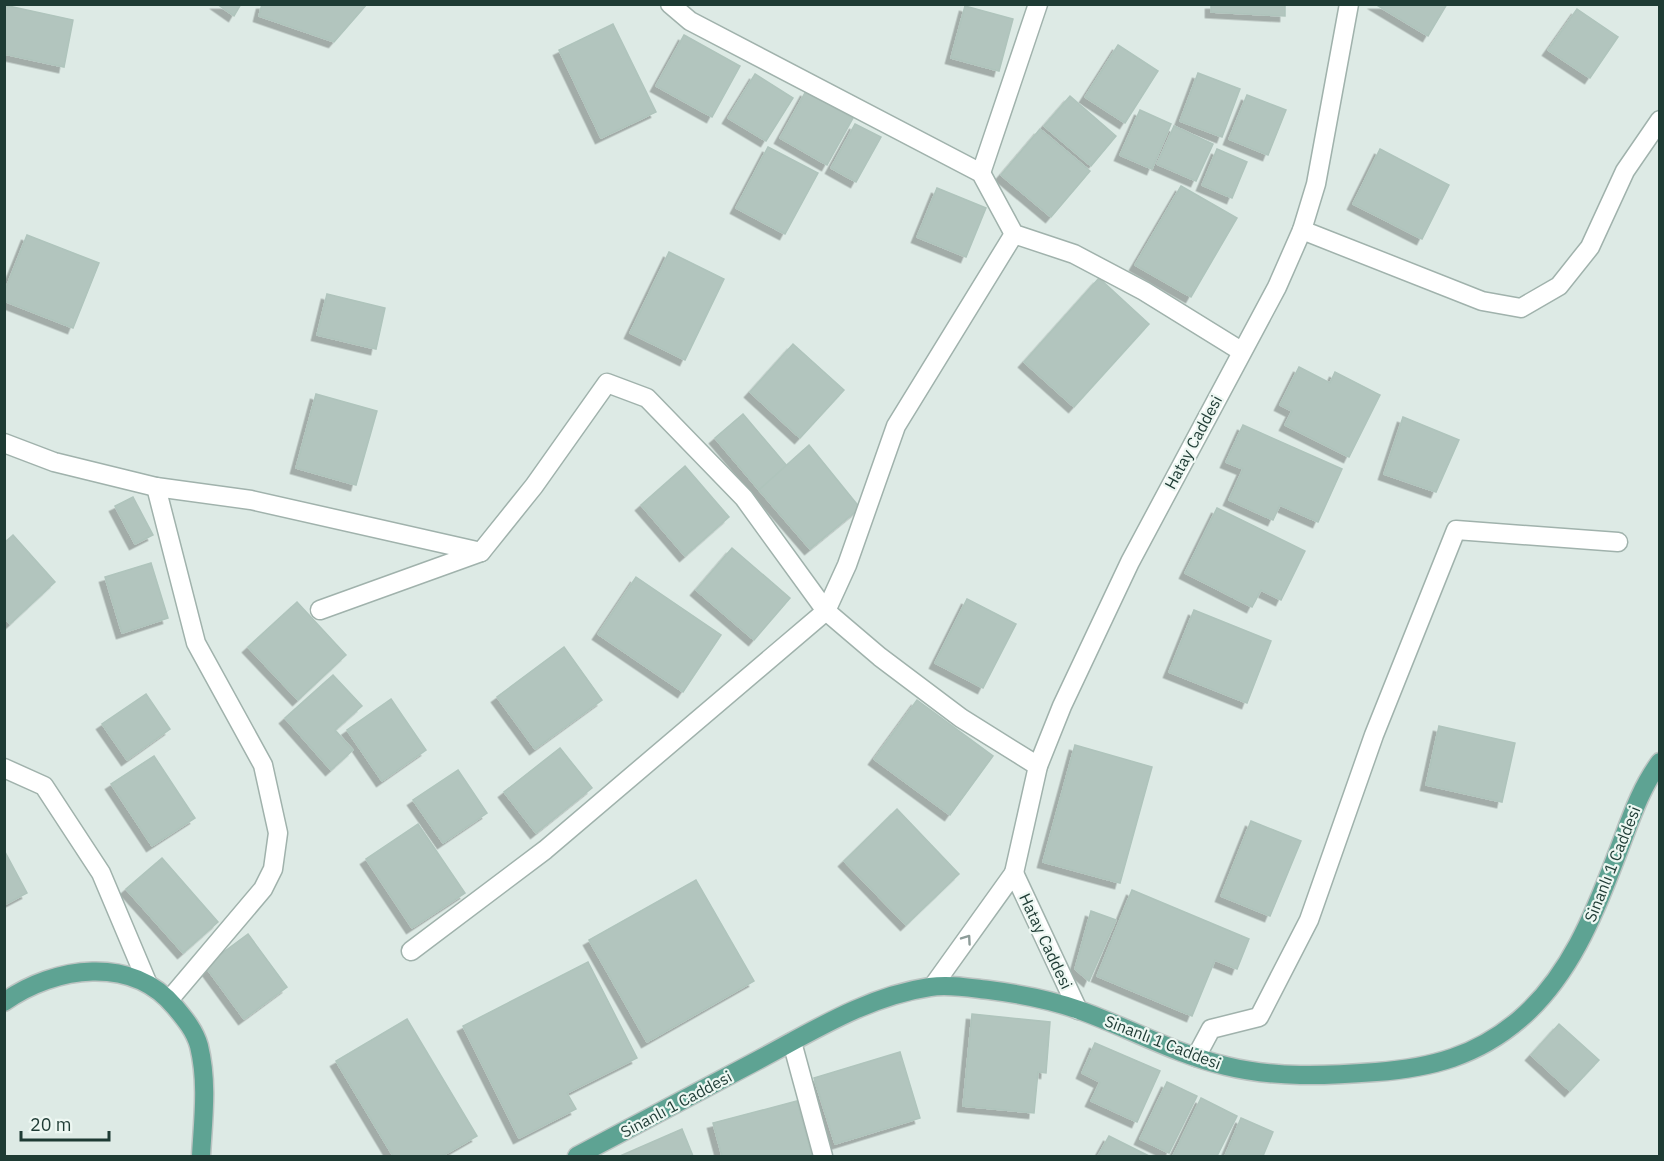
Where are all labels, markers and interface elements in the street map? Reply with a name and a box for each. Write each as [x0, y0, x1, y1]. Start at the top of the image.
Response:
street label: Hatay Caddesi [1160, 392, 1226, 492]
street label: Sinanlı 1 Caddesi [1580, 803, 1644, 925]
street label: Hatay Caddesi [1015, 890, 1077, 992]
one-way arrow [960, 934, 971, 945]
street label: Sinanlı 1 Caddesi [1102, 1011, 1224, 1073]
street label: Sinanlı 1 Caddesi [617, 1066, 735, 1142]
scale bar [21, 1104, 110, 1142]
text: 20 m [30, 1113, 72, 1136]

